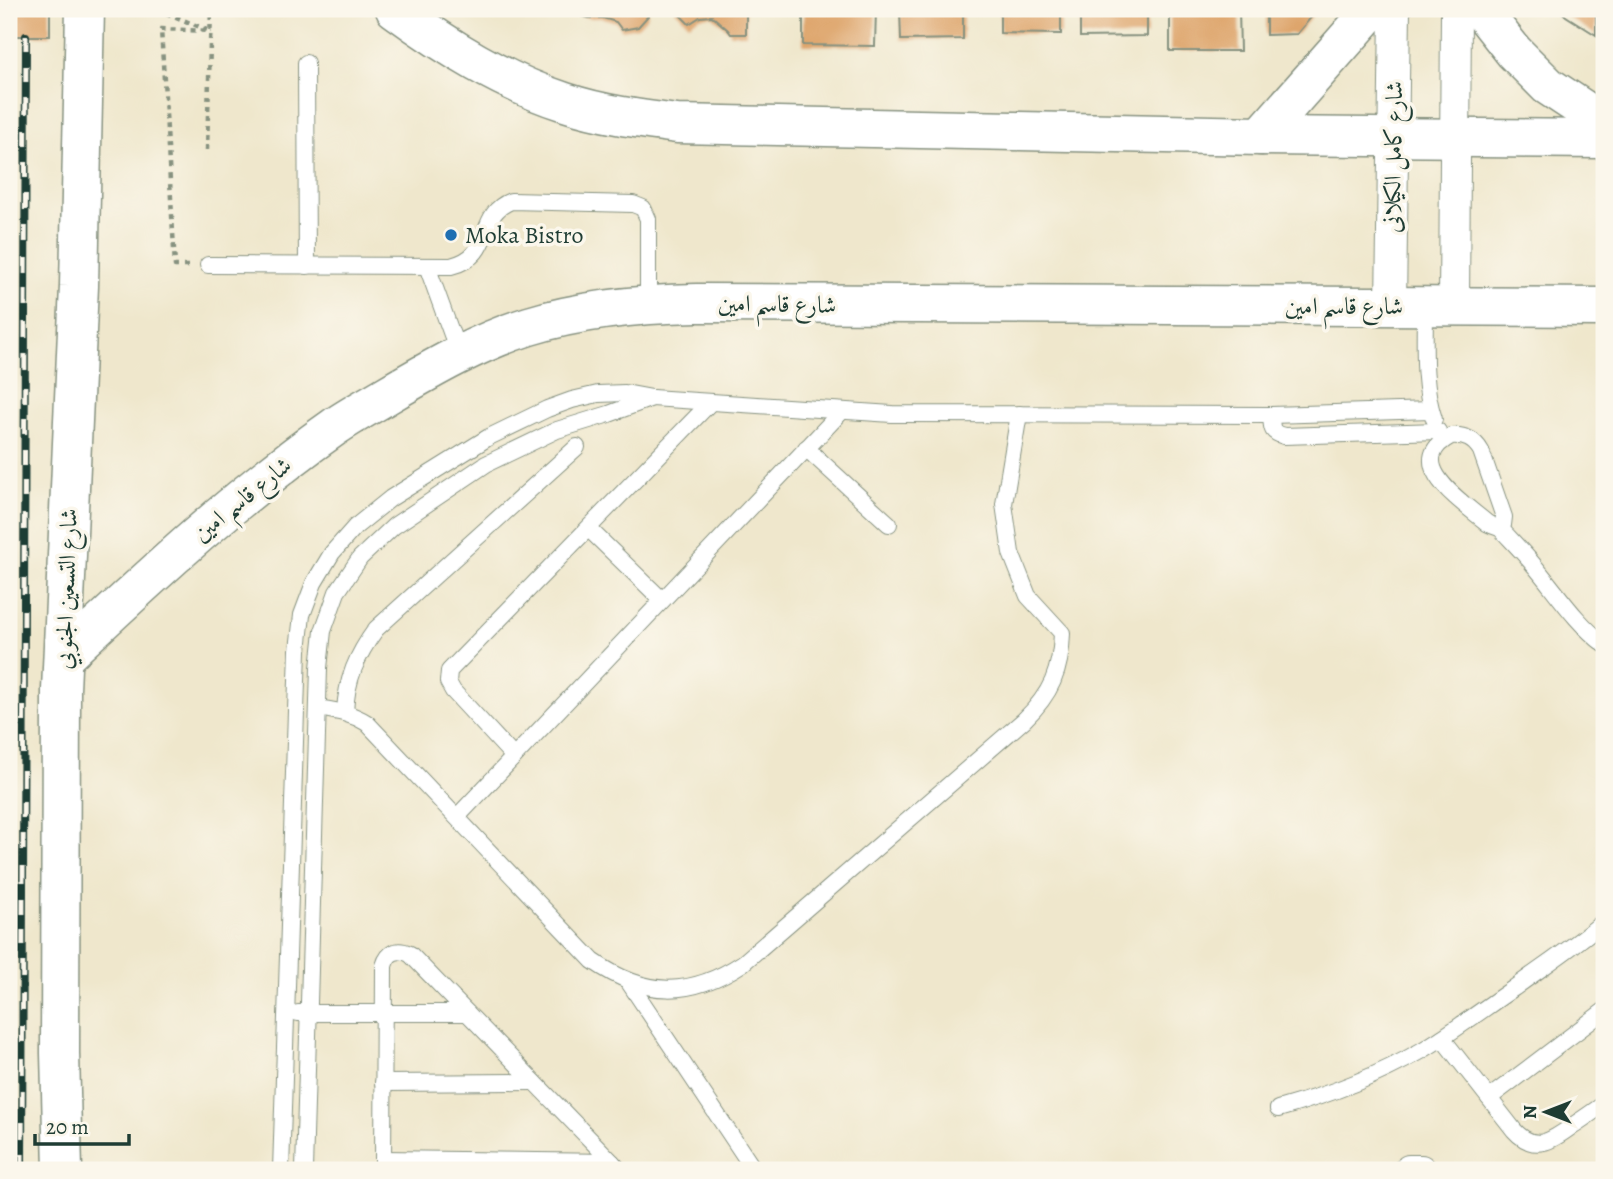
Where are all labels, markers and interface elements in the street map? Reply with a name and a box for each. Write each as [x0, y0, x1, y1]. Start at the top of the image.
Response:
street label: شارع كامل الكيلانى [1376, 81, 1414, 233]
place label: Moka Bistro [465, 219, 584, 251]
marker: Moka Bistro [443, 227, 459, 243]
street label: شارع قاسم امين [717, 287, 836, 329]
street label: شارع قاسم امين [1285, 290, 1403, 330]
street label: شارع قاسم امين [186, 449, 303, 555]
street label: شارع التسعين الجنوبي [47, 508, 89, 670]
north arrow [1512, 1078, 1582, 1148]
scale bar [35, 1102, 130, 1146]
text: N [1517, 1105, 1543, 1119]
text: 20 m [46, 1113, 89, 1141]

